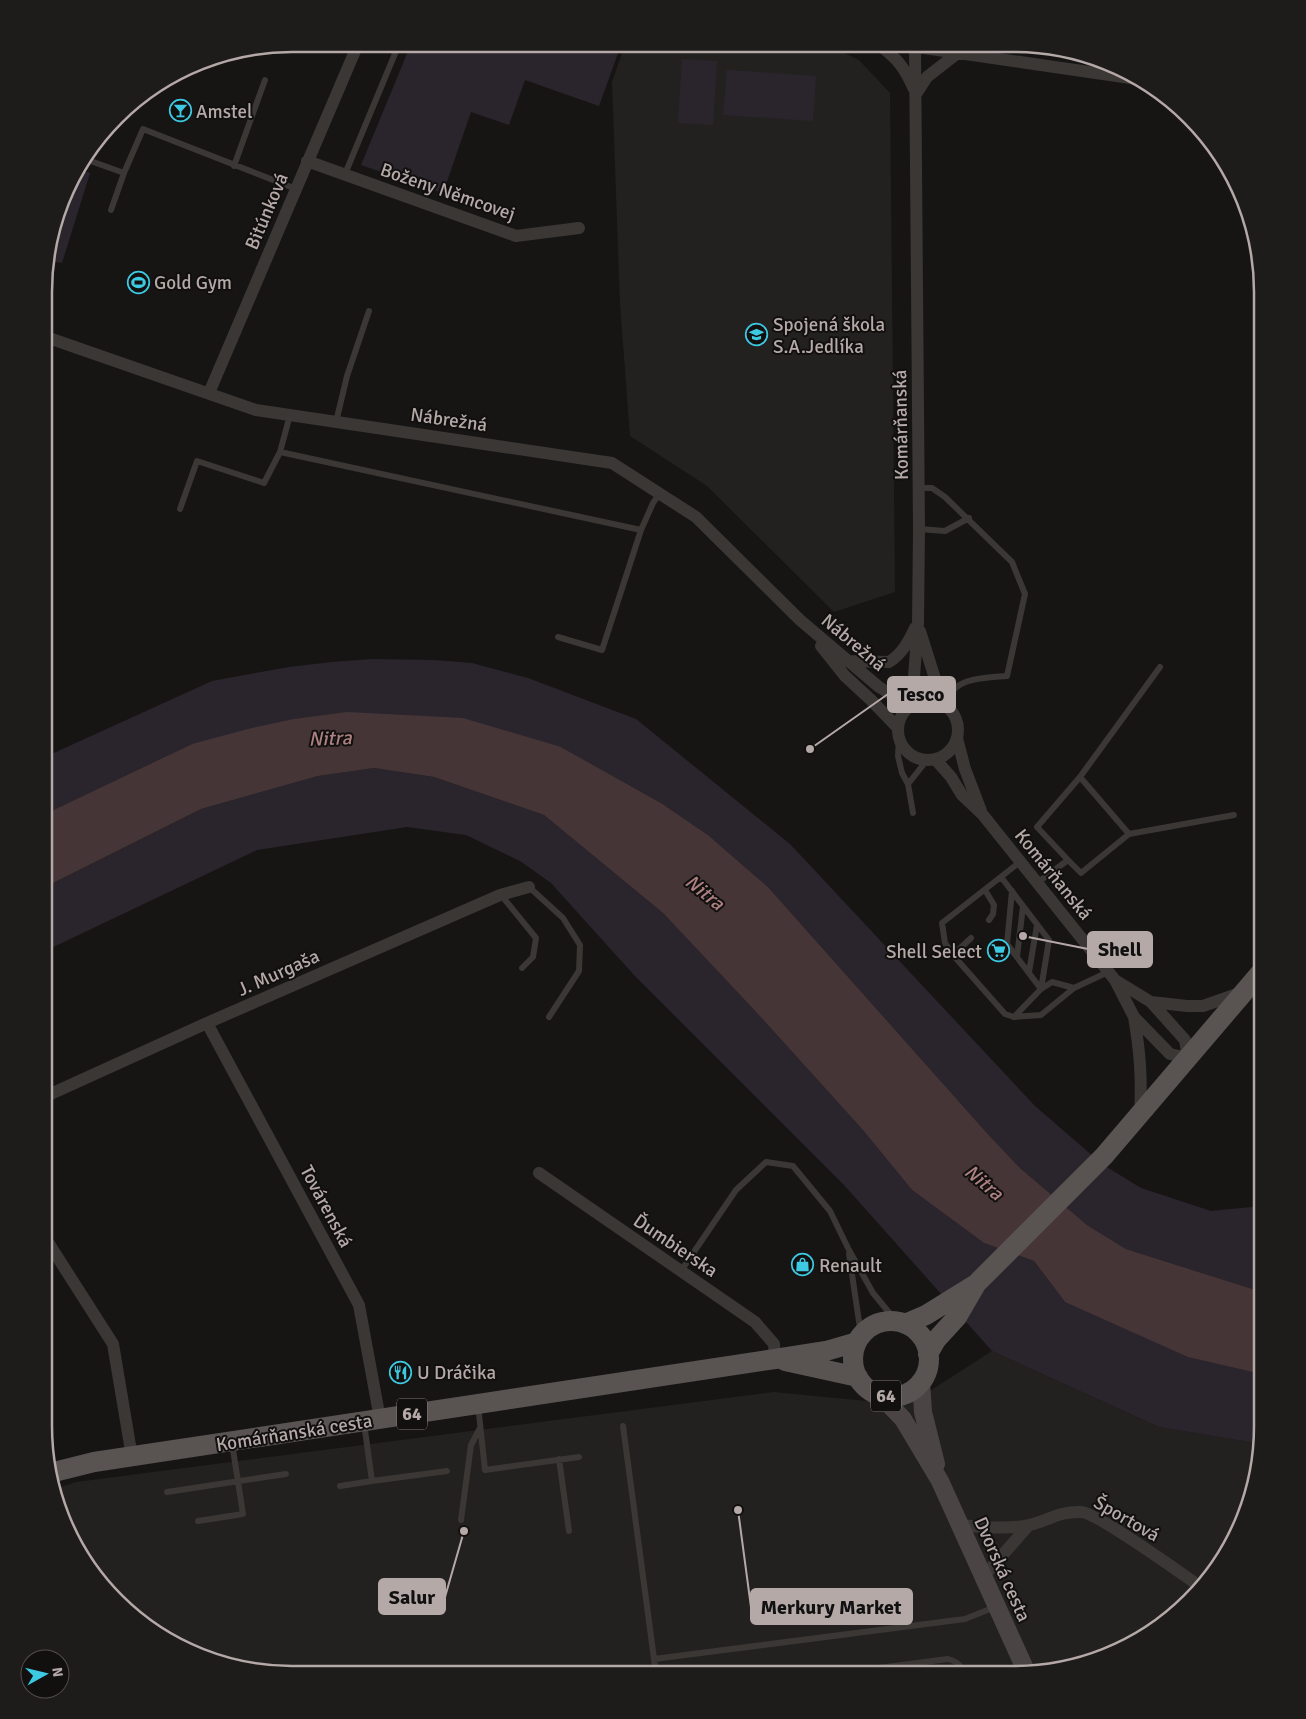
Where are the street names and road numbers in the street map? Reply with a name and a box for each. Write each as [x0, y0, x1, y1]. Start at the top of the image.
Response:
street label: Boženy Němcovej [377, 158, 518, 226]
street label: Bitúnková [240, 169, 294, 253]
street label: Komárňanská [888, 370, 914, 480]
street label: Nábrežná [409, 403, 489, 437]
street label: Nábrežná [816, 609, 891, 677]
street label: Komárňanská [1009, 824, 1097, 925]
street label: J. Murgaša [234, 944, 323, 1002]
street label: Továrenská [294, 1161, 358, 1252]
street label: Ďumbierska [629, 1209, 722, 1283]
road number: 64 [871, 1380, 901, 1412]
road number: 64 [397, 1398, 427, 1430]
street label: Komárňanská cesta [214, 1409, 374, 1457]
street label: Športová [1089, 1490, 1164, 1547]
street label: Dvorská cesta [968, 1513, 1036, 1626]

